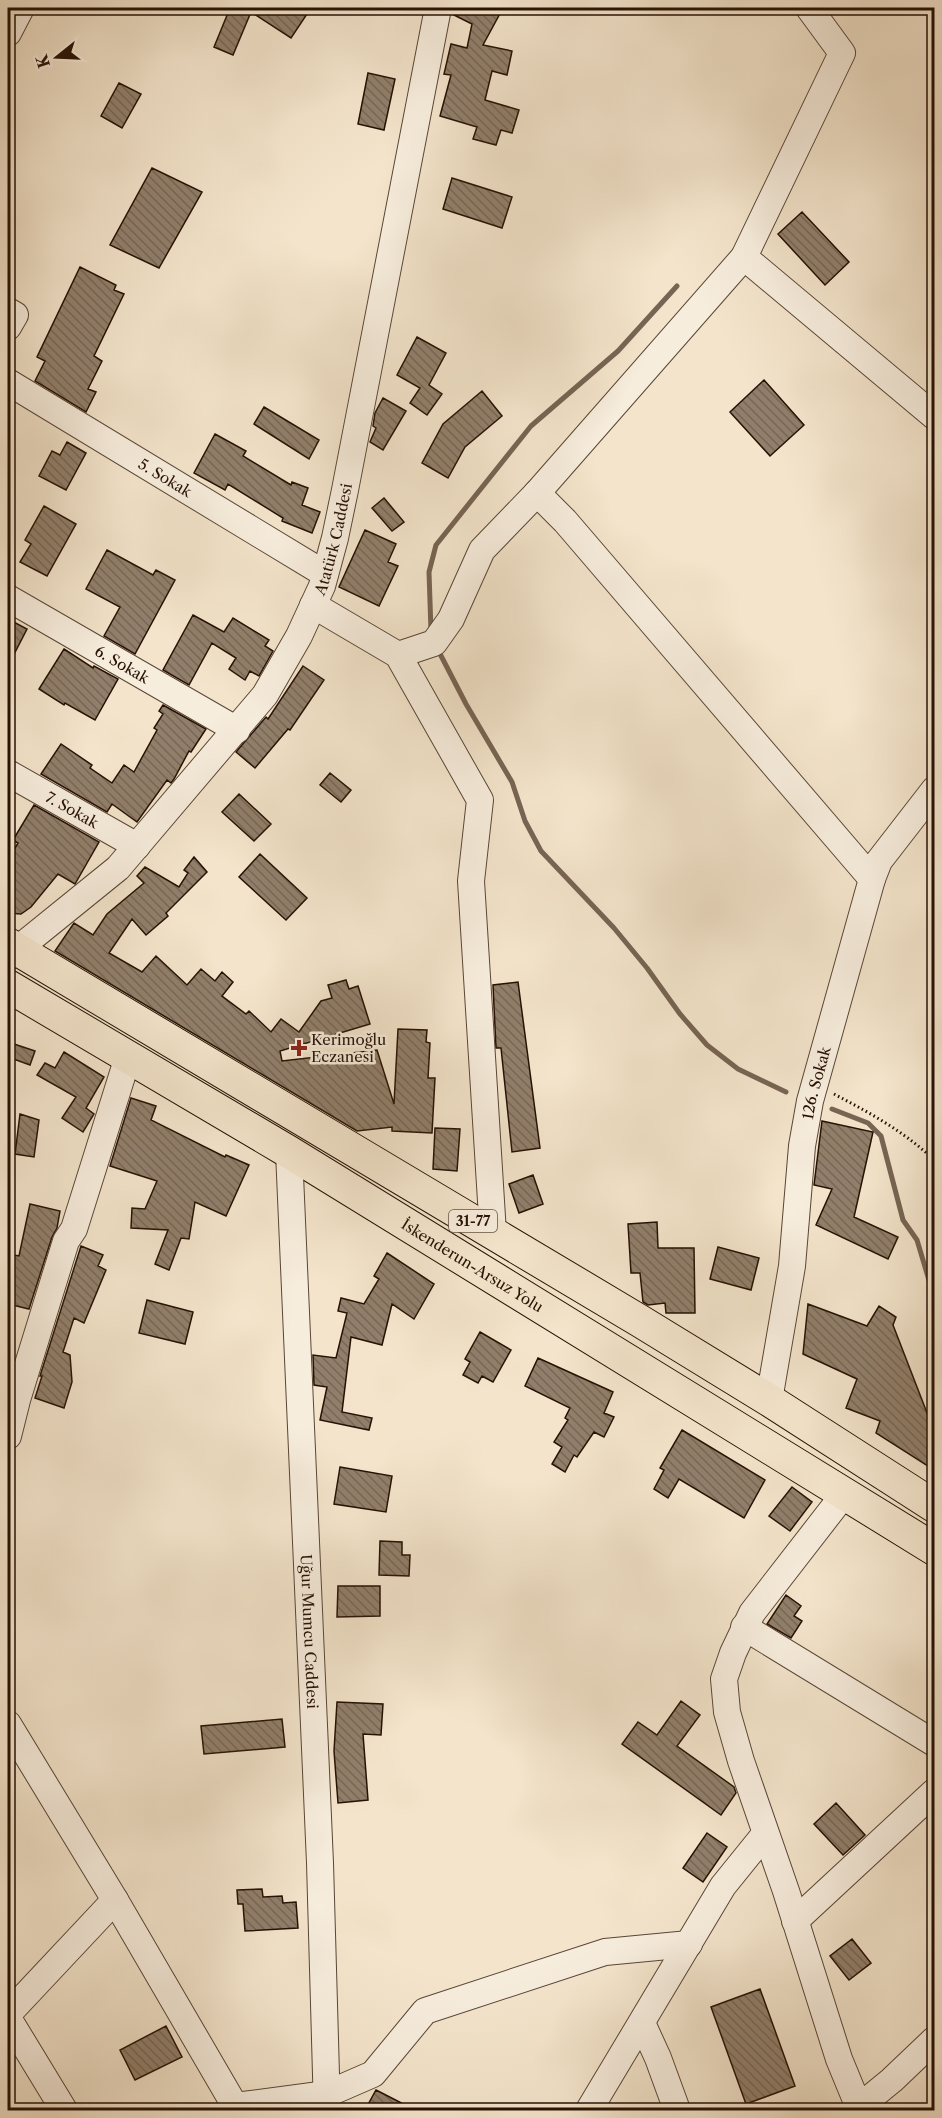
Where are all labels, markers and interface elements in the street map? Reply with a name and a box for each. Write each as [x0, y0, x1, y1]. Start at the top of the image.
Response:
north arrow [27, 27, 87, 87]
text: K [31, 51, 54, 71]
street label: 5. Sokak [135, 454, 197, 501]
street label: Atatürk Caddesi [309, 481, 356, 599]
street label: 6. Sokak [92, 641, 154, 688]
street label: 7. Sokak [43, 787, 103, 833]
place label: Kerimoğlu Eczanesi [311, 1030, 386, 1066]
marker: Kerimoğlu Eczanesi [292, 1041, 306, 1055]
street label: 126. Sokak [797, 1043, 835, 1121]
road number: 31-77 [449, 1210, 497, 1232]
street label: İskenderun-Arsuz Yolu [398, 1214, 547, 1316]
street label: Uğur Mumcu Caddesi [297, 1554, 323, 1710]

